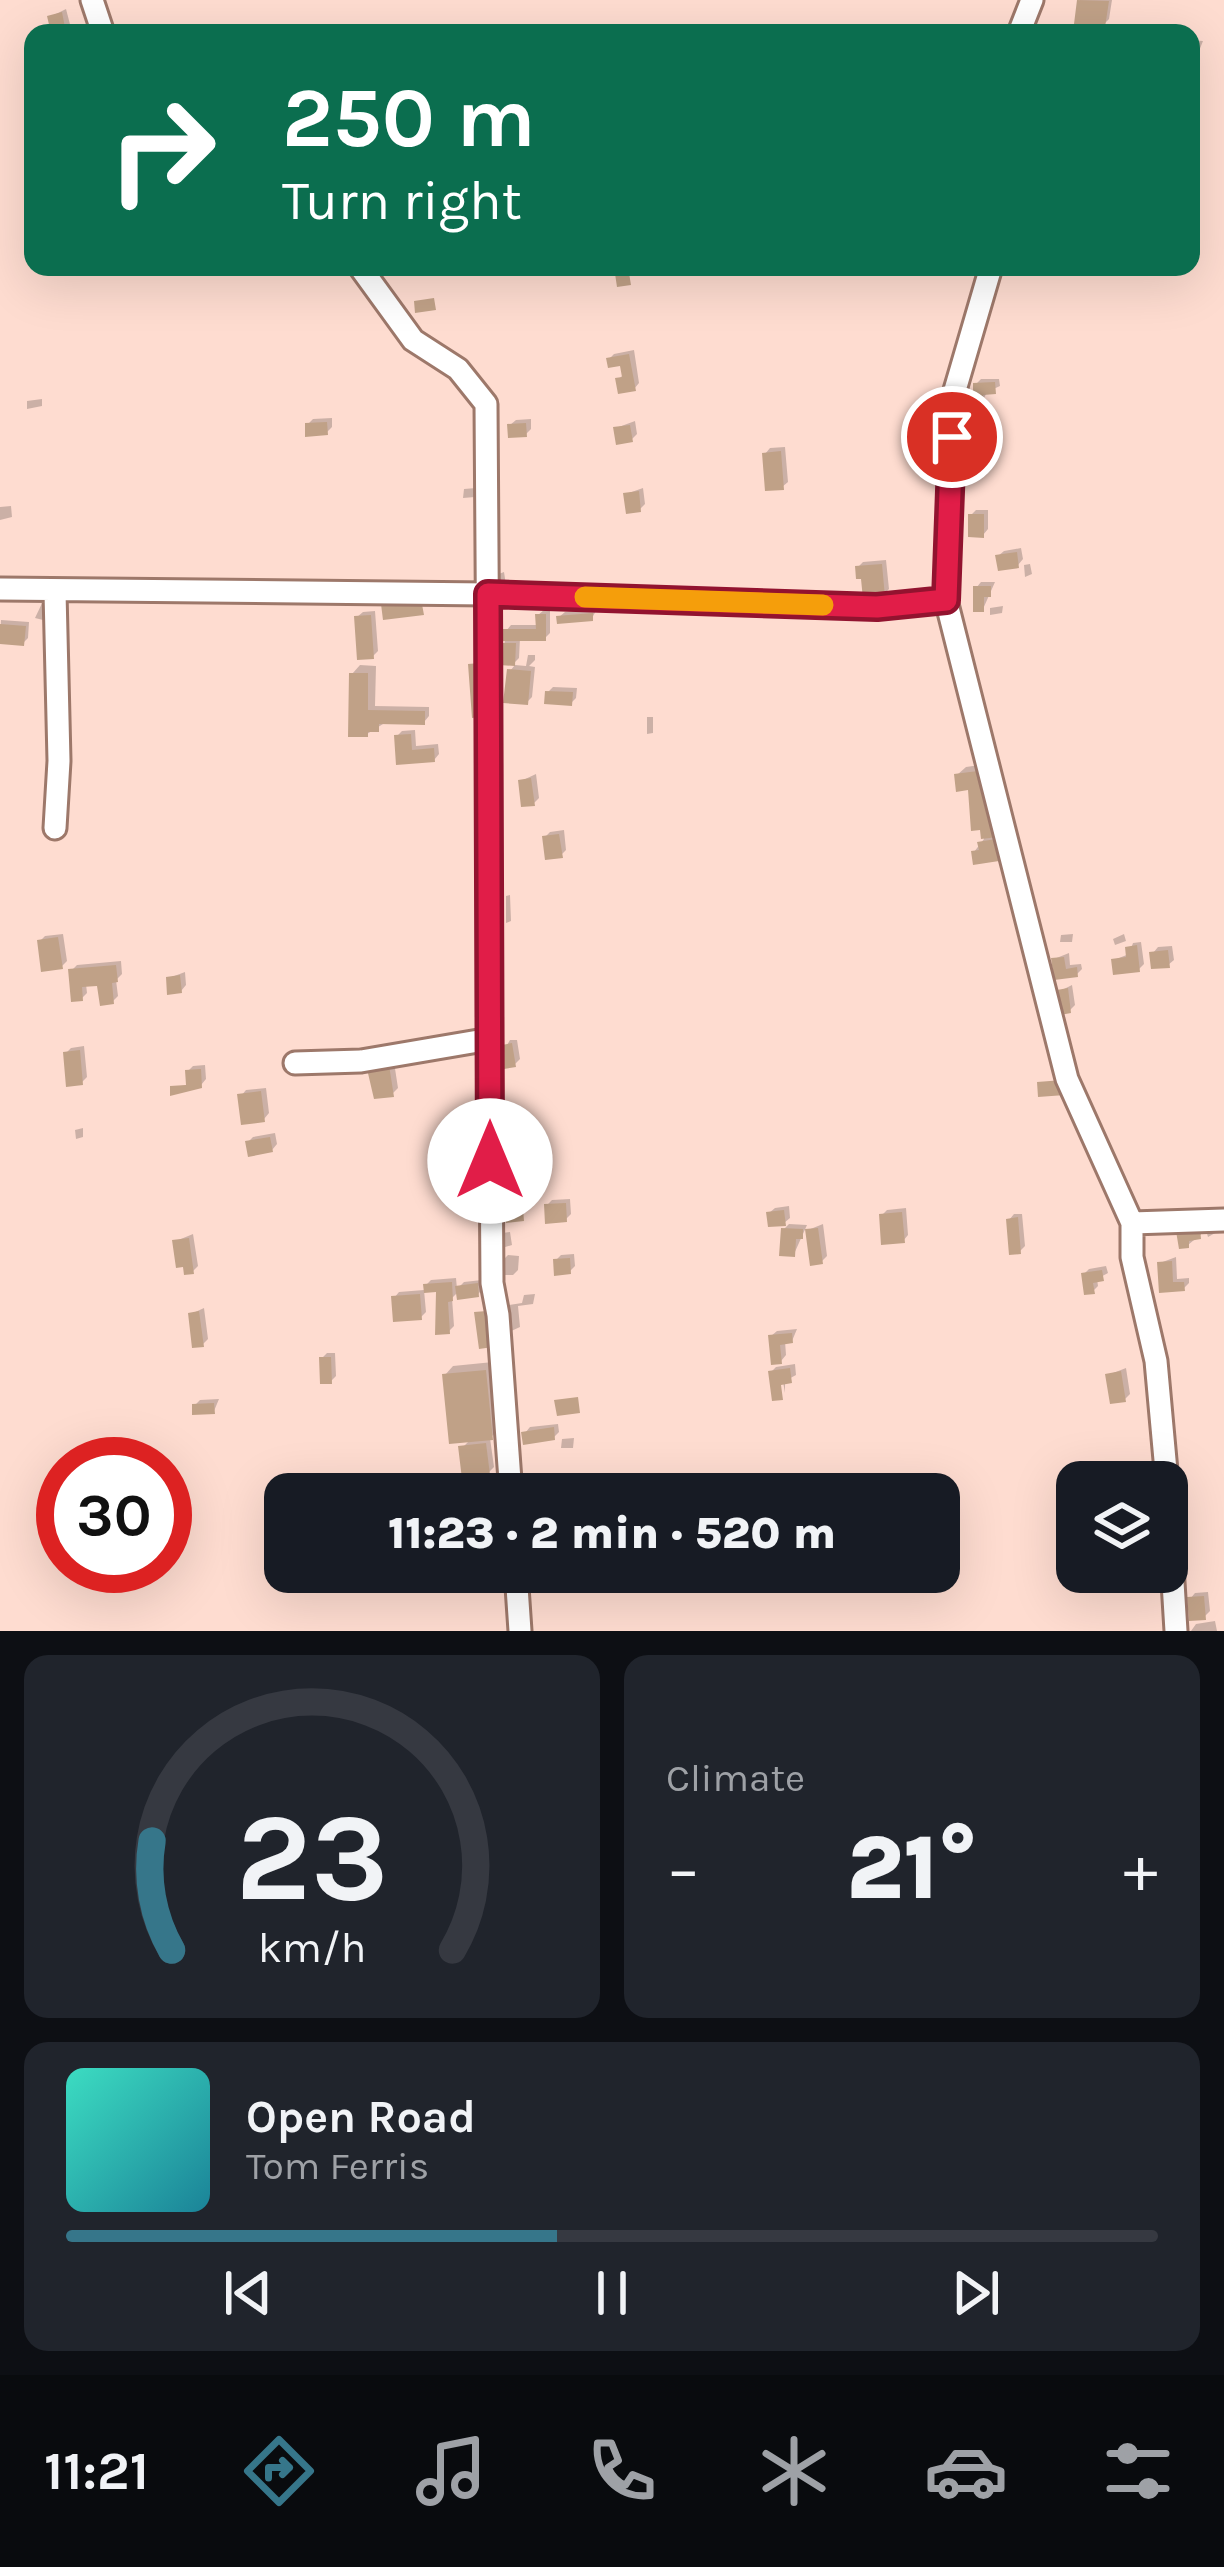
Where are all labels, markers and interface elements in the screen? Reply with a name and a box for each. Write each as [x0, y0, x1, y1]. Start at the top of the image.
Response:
text: 250 m [282, 69, 536, 167]
icon: right [84, 72, 240, 228]
text: Turn right [282, 169, 522, 233]
pin [901, 386, 1003, 488]
icon: arrive [919, 404, 985, 470]
position arrow [427, 1098, 553, 1224]
speed limit sign: 30 [36, 1437, 192, 1593]
map controls [1056, 1461, 1188, 1593]
button: layers [1056, 1461, 1188, 1593]
text: 11:23 · 2 min · 520 m [388, 1507, 836, 1559]
text: Climate [666, 1755, 805, 1801]
text: 23 [235, 1785, 389, 1930]
text: 21° [847, 1815, 977, 1921]
text: − [666, 1830, 701, 1908]
text: + [1123, 1830, 1158, 1908]
text: km/h [258, 1922, 366, 1972]
text: Open Road [246, 2091, 476, 2143]
text: Tom Ferris [246, 2143, 429, 2189]
icon: previous [215, 2260, 281, 2326]
icon: pause [579, 2260, 645, 2326]
icon: next [943, 2260, 1009, 2326]
icon: directions [237, 2429, 321, 2513]
icon: music [409, 2429, 493, 2513]
icon: phone [580, 2429, 664, 2513]
icon: climate [752, 2429, 836, 2513]
icon: car [924, 2429, 1008, 2513]
icon: filters [1096, 2429, 1180, 2513]
text: 11:21 [44, 2439, 149, 2503]

